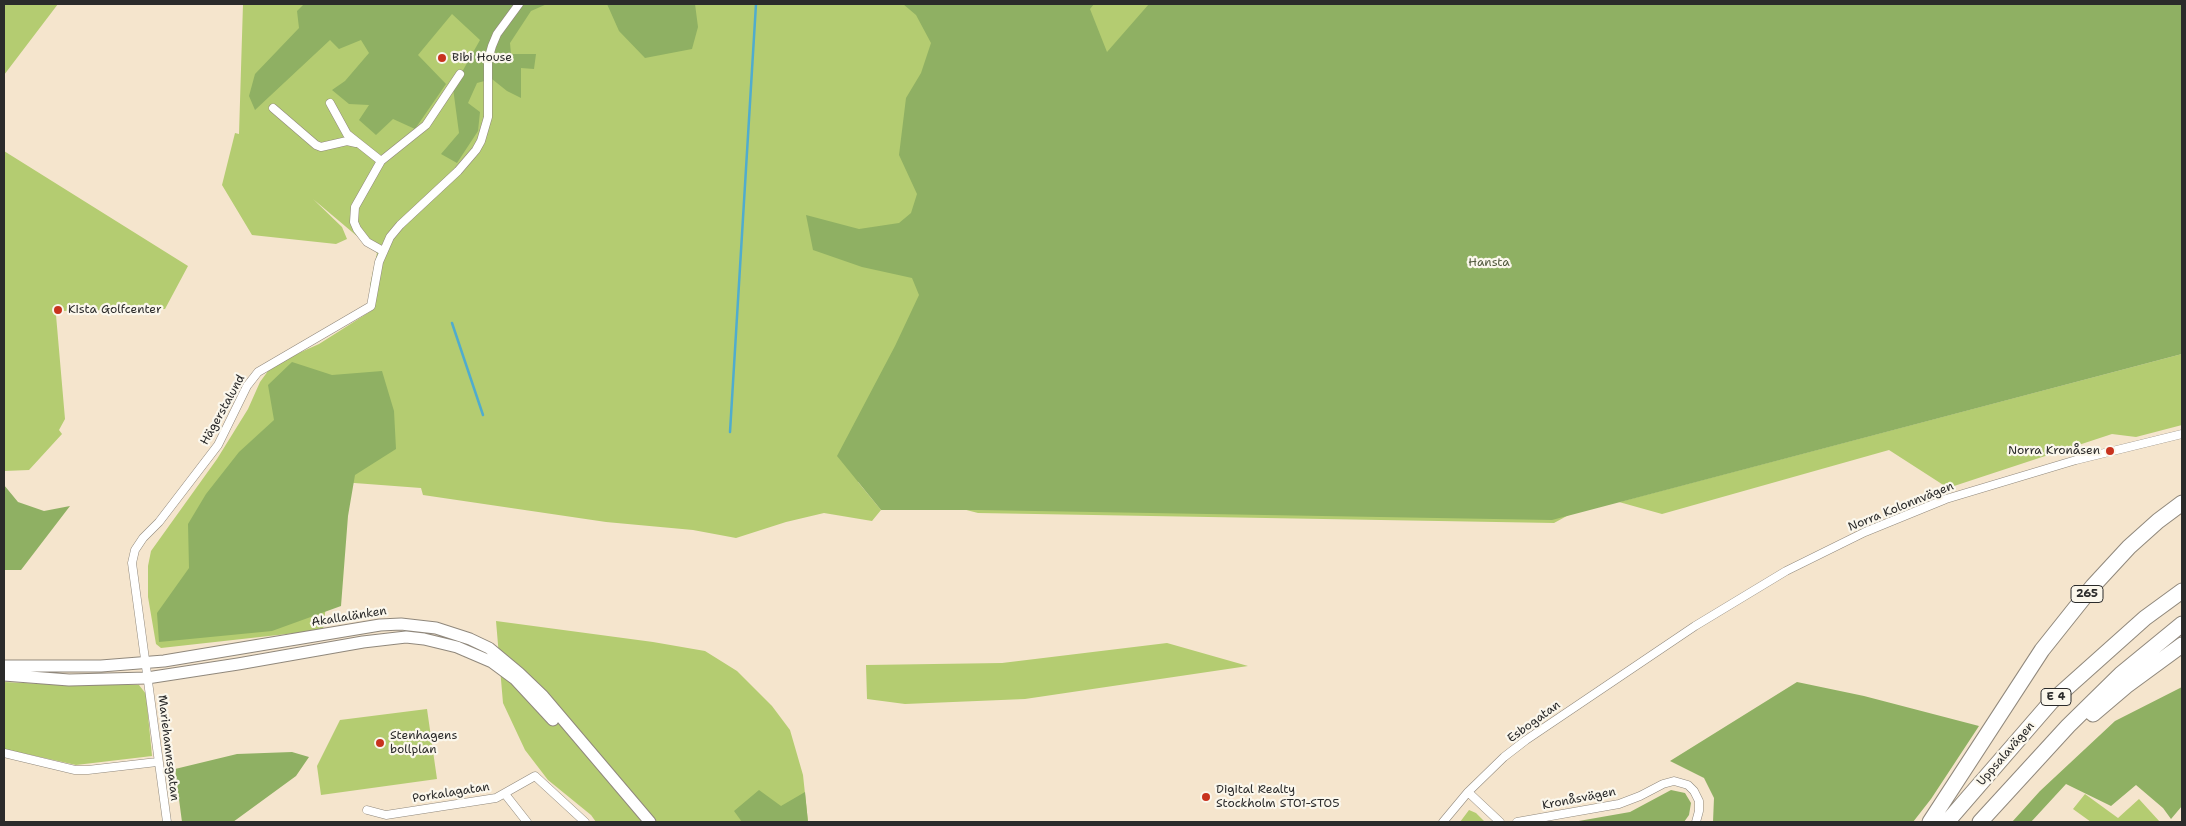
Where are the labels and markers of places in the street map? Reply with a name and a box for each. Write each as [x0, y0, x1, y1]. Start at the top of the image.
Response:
place label: Bibi House [452, 51, 512, 65]
marker: Bibi House [436, 52, 448, 64]
place label: Kista Golfcenter [68, 303, 162, 317]
marker: Kista Golfcenter [52, 304, 64, 316]
place label: Norra Kronåsen [2008, 444, 2100, 458]
marker: Norra Kronåsen [2104, 445, 2116, 457]
place label: Stenhagens bollplan [390, 729, 457, 757]
marker: Stenhagens bollplan [374, 737, 386, 749]
place label: Digital Realty Stockholm STO1-STO5 [1216, 783, 1340, 811]
marker: Digital Realty Stockholm STO1-STO5 [1200, 791, 1212, 803]

